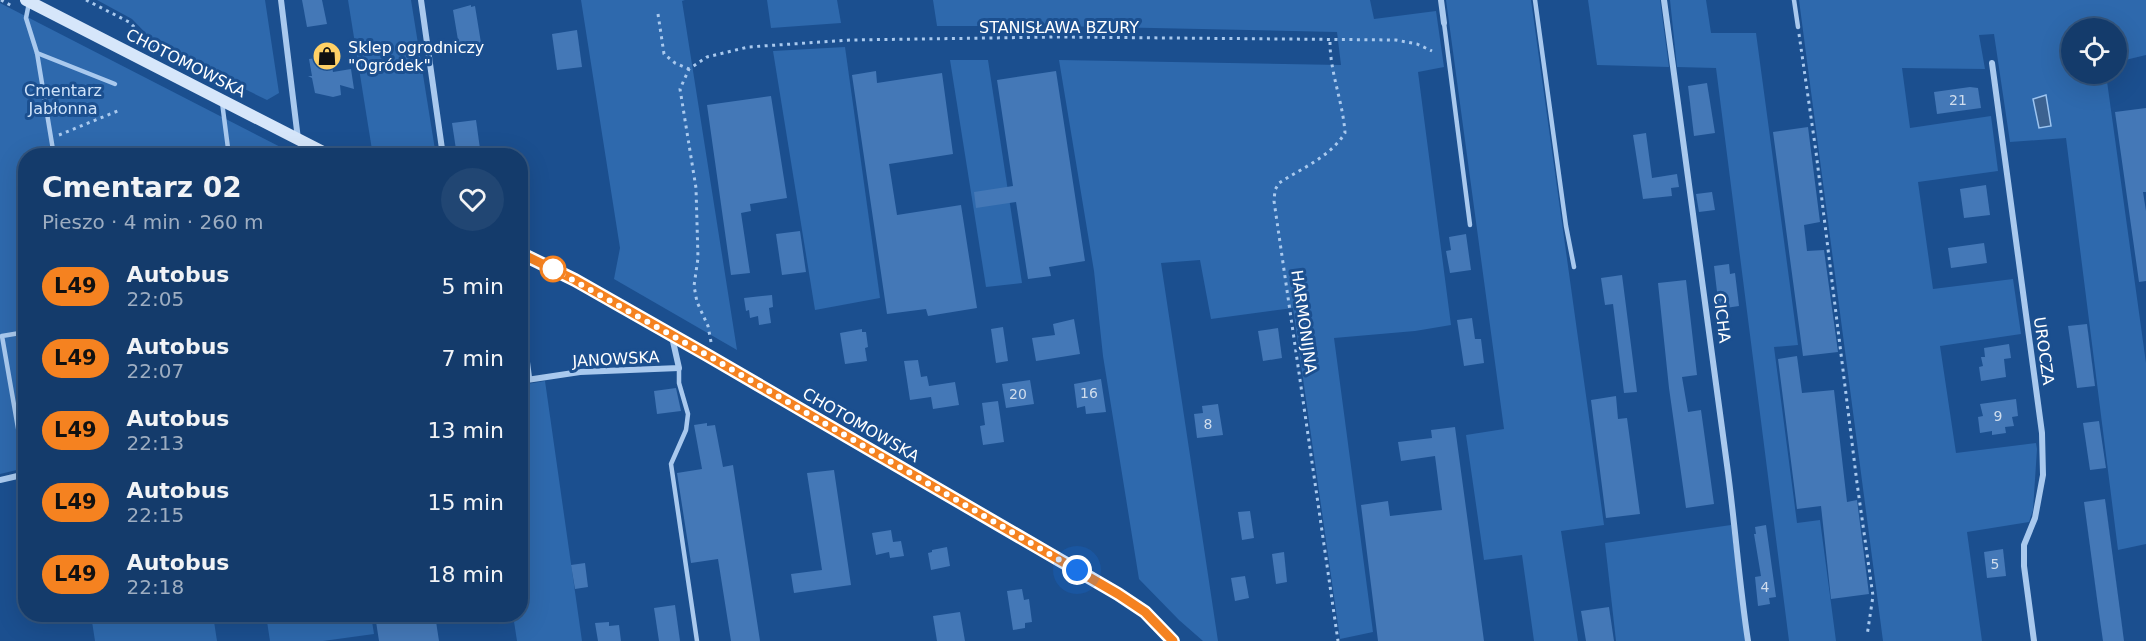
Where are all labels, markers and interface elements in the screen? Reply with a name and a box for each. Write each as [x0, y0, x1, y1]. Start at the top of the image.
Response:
street label: STANISŁAWA BZURY [979, 18, 1139, 37]
map controls [2061, 18, 2127, 84]
button: locate [2061, 18, 2127, 84]
street label: CHOTOMOWSKA [123, 25, 249, 101]
place label: Sklep ogrodniczy "Ogródek" [348, 38, 484, 75]
shop icon: Sklep ogrodniczy "Ogródek" [311, 40, 343, 72]
park label: Cmentarz Jabłonna [24, 81, 102, 118]
house number: 21 [1949, 92, 1967, 108]
button: heart [441, 168, 504, 231]
text: Cmentarz 02 [42, 171, 242, 204]
text: Pieszo · 4 min · 260 m [42, 210, 264, 234]
unlabelled marker [540, 256, 566, 282]
text: Autobus [127, 262, 229, 287]
street label: HARMONIJNA [1287, 269, 1321, 375]
text: L49 [54, 274, 97, 298]
text: 5 min [442, 274, 504, 299]
text: 22:05 [127, 287, 184, 311]
street label: CICHA [1710, 292, 1734, 344]
street label: UROCZA [2030, 316, 2058, 386]
text: Autobus [127, 334, 229, 359]
text: L49 [54, 346, 97, 370]
text: 7 min [442, 346, 504, 371]
street label: JANOWSKA [571, 347, 660, 371]
text: 22:07 [127, 359, 184, 383]
street label: CHOTOMOWSKA [799, 384, 923, 466]
house number: 16 [1080, 385, 1098, 401]
house number: 20 [1009, 386, 1027, 402]
text: Autobus [127, 406, 229, 431]
house number: 9 [1994, 408, 2002, 424]
house number: 8 [1204, 416, 1212, 432]
text: L49 [54, 418, 97, 442]
text: 13 min [428, 418, 504, 443]
text: 22:13 [127, 431, 184, 455]
text: Autobus [127, 478, 229, 503]
text: L49 [54, 490, 97, 514]
text: 15 min [428, 490, 504, 515]
text: 22:15 [127, 503, 184, 527]
text: Autobus [127, 550, 229, 575]
your location [1062, 555, 1092, 585]
house number: 5 [1991, 556, 1999, 572]
text: L49 [54, 562, 97, 586]
text: 18 min [428, 562, 504, 587]
text: 22:18 [127, 575, 184, 599]
house number: 4 [1761, 579, 1770, 595]

